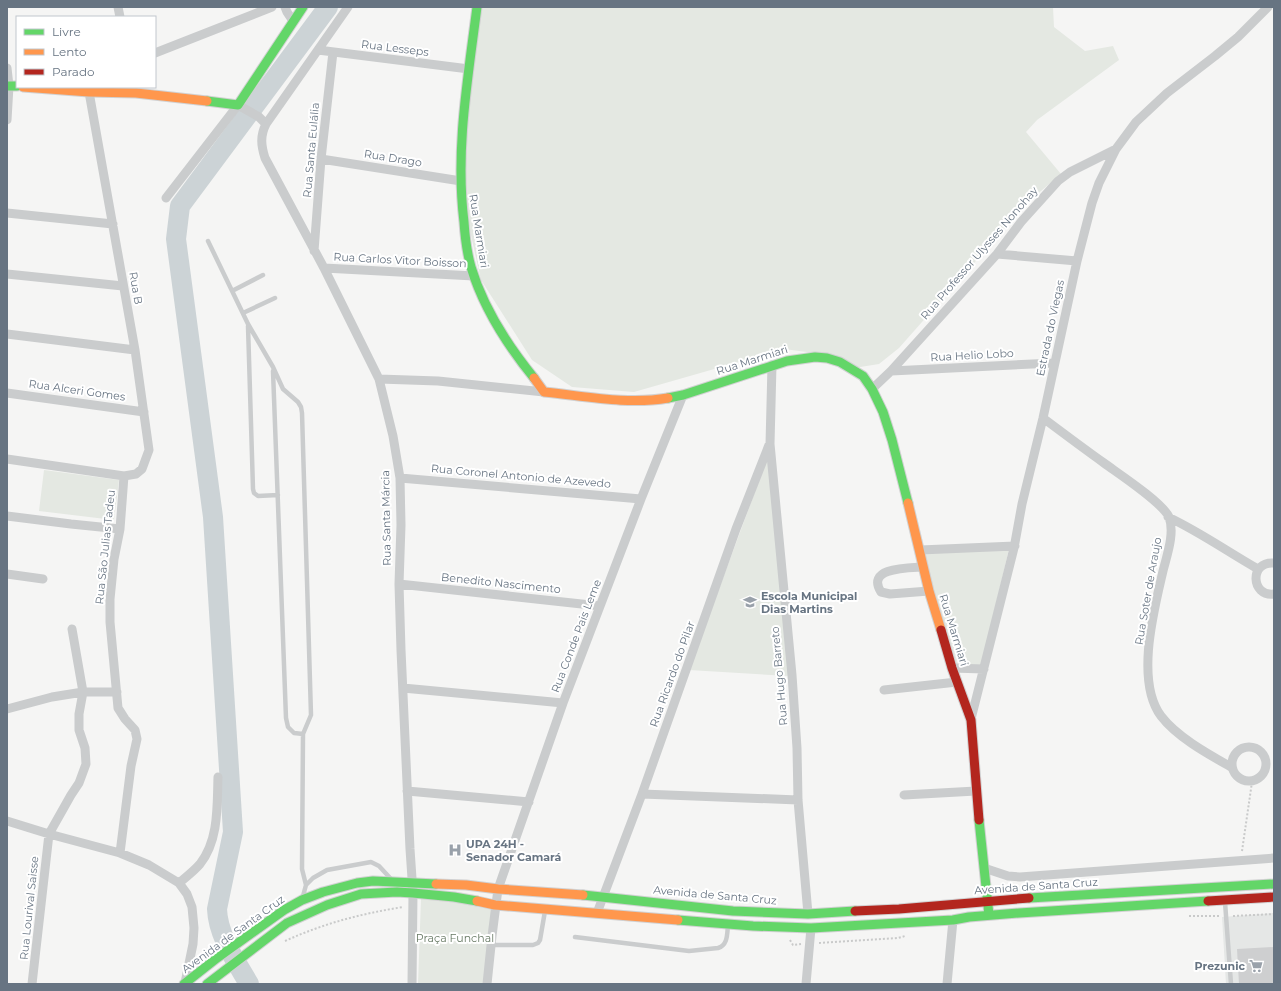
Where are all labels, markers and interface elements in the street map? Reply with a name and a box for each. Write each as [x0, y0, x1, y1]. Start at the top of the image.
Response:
legend [16, 16, 156, 88]
text: Livre [52, 24, 81, 39]
street label: Rua Lesseps [360, 37, 430, 59]
text: Lento [52, 44, 87, 59]
text: Parado [52, 64, 95, 79]
street label: Rua Santa Eulália [300, 102, 322, 198]
street label: Rua Drago [363, 146, 423, 170]
street label: Rua Professor Ulysses Nonohay [917, 184, 1041, 322]
street label: Rua Marmiari [466, 193, 492, 269]
street label: Rua Carlos Vitor Boisson [333, 250, 467, 270]
street label: Rua B [126, 271, 146, 305]
street label: Estrada do Viegas [1033, 278, 1067, 377]
street label: Rua Marmiari [714, 342, 790, 378]
street label: Rua Helio Lobo [930, 346, 1014, 364]
street label: Rua Alceri Gomes [28, 376, 127, 404]
street label: Rua Coronel Antonio de Azevedo [430, 461, 612, 491]
street label: Rua Santa Márcia [378, 470, 394, 566]
street label: Rua São Julias Tadeu [92, 489, 118, 605]
street label: Rua Soter de Araujo [1132, 536, 1164, 646]
street label: Benedito Nascimento [441, 570, 562, 596]
street label: Rua Conde Pais Leme [548, 577, 604, 695]
place label: Escola Municipal Dias Martins [761, 589, 857, 616]
street label: Rua Marmiari [936, 592, 972, 668]
school or university icon: Escola Municipal Dias Martins [742, 594, 758, 610]
street label: Rua Ricardo do Pilar [646, 619, 698, 729]
street label: Rua Hugo Barreto [768, 626, 790, 726]
place label: UPA 24H - Senador Camará [466, 837, 561, 864]
hospital icon: UPA 24H - Senador Camará [447, 842, 463, 858]
street label: Rua Lourival Saisse [17, 855, 41, 961]
street label: Avenida de Santa Cruz [974, 875, 1099, 897]
street label: Avenida de Santa Cruz [653, 883, 778, 907]
street label: Avenida de Santa Cruz [179, 892, 287, 976]
park label: Praça Funchal [416, 931, 494, 945]
supermarket icon: Prezunic [1248, 958, 1264, 974]
place label: Prezunic [1195, 959, 1245, 973]

